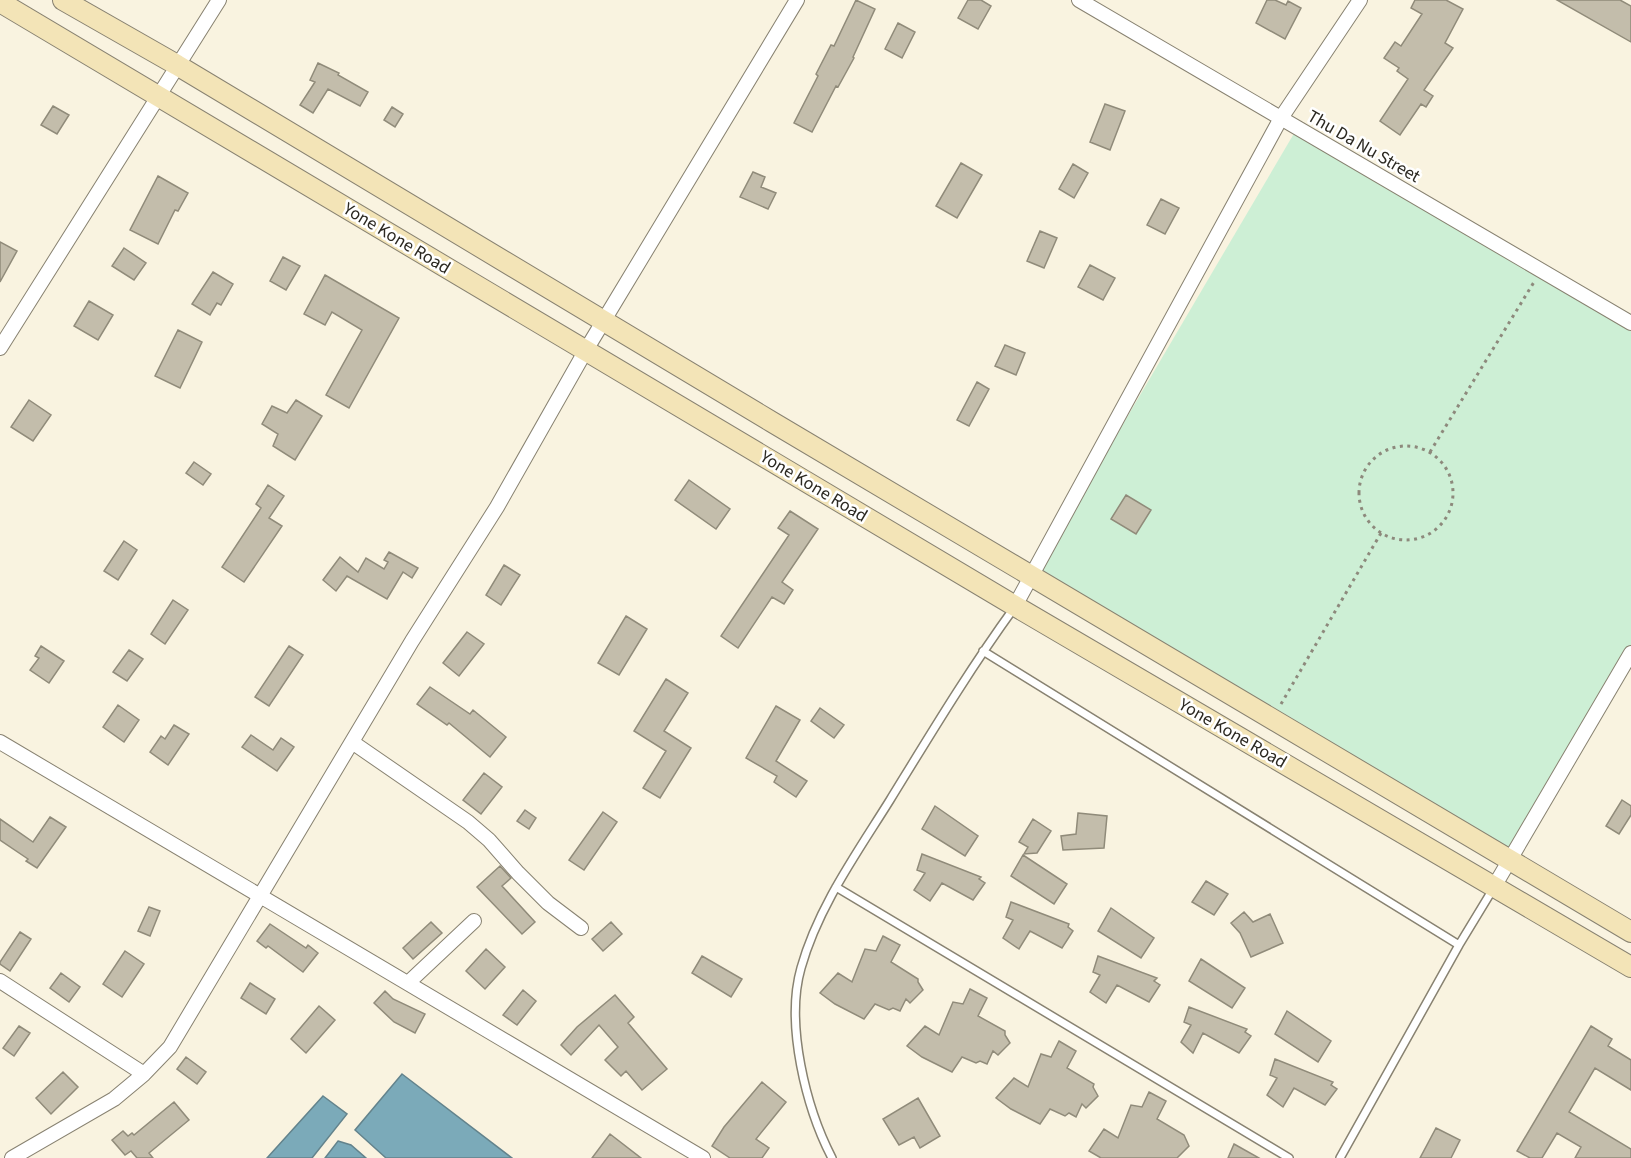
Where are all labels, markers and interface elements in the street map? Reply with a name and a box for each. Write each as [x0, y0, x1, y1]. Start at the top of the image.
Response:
street label: Thu Da Nu Street [1303, 104, 1425, 189]
street label: Yone Kone Road [338, 196, 455, 280]
street label: Yone Kone Road [755, 444, 872, 528]
street label: Yone Kone Road [1173, 692, 1291, 775]

